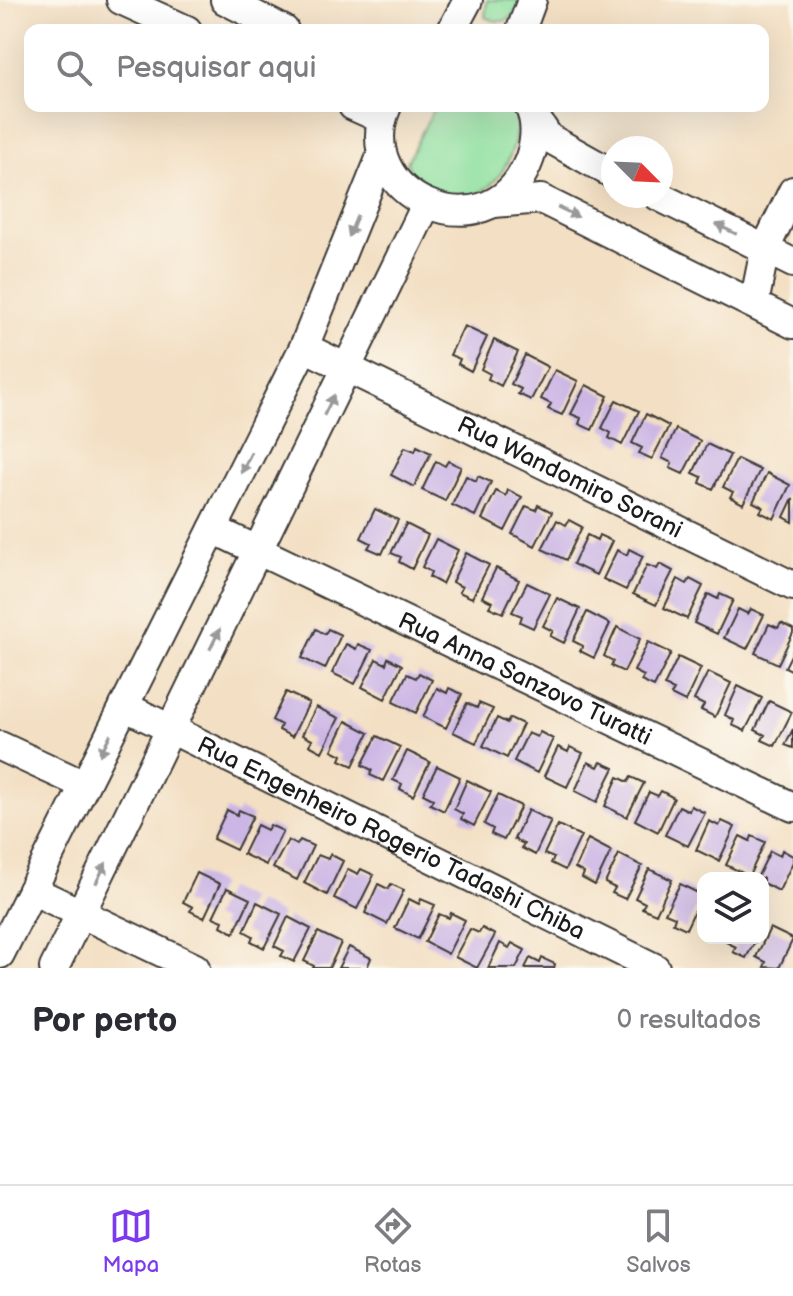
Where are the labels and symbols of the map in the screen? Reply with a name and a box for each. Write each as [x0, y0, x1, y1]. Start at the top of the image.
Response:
north arrow [601, 136, 673, 208]
one-way arrow [557, 206, 580, 219]
one-way arrow [346, 214, 359, 238]
one-way arrow [714, 223, 737, 236]
one-way arrow [322, 394, 335, 417]
street label: Rua Wandomiro Sorani [453, 410, 687, 544]
one-way arrow [239, 451, 253, 474]
street label: Rua Anna Sanzovo Turatti [394, 606, 656, 752]
one-way arrow [208, 627, 222, 651]
street label: Rua Engenheiro Rogerio Tadashi Chiba [193, 730, 590, 946]
one-way arrow [98, 734, 111, 757]
one-way arrow [94, 861, 108, 884]

